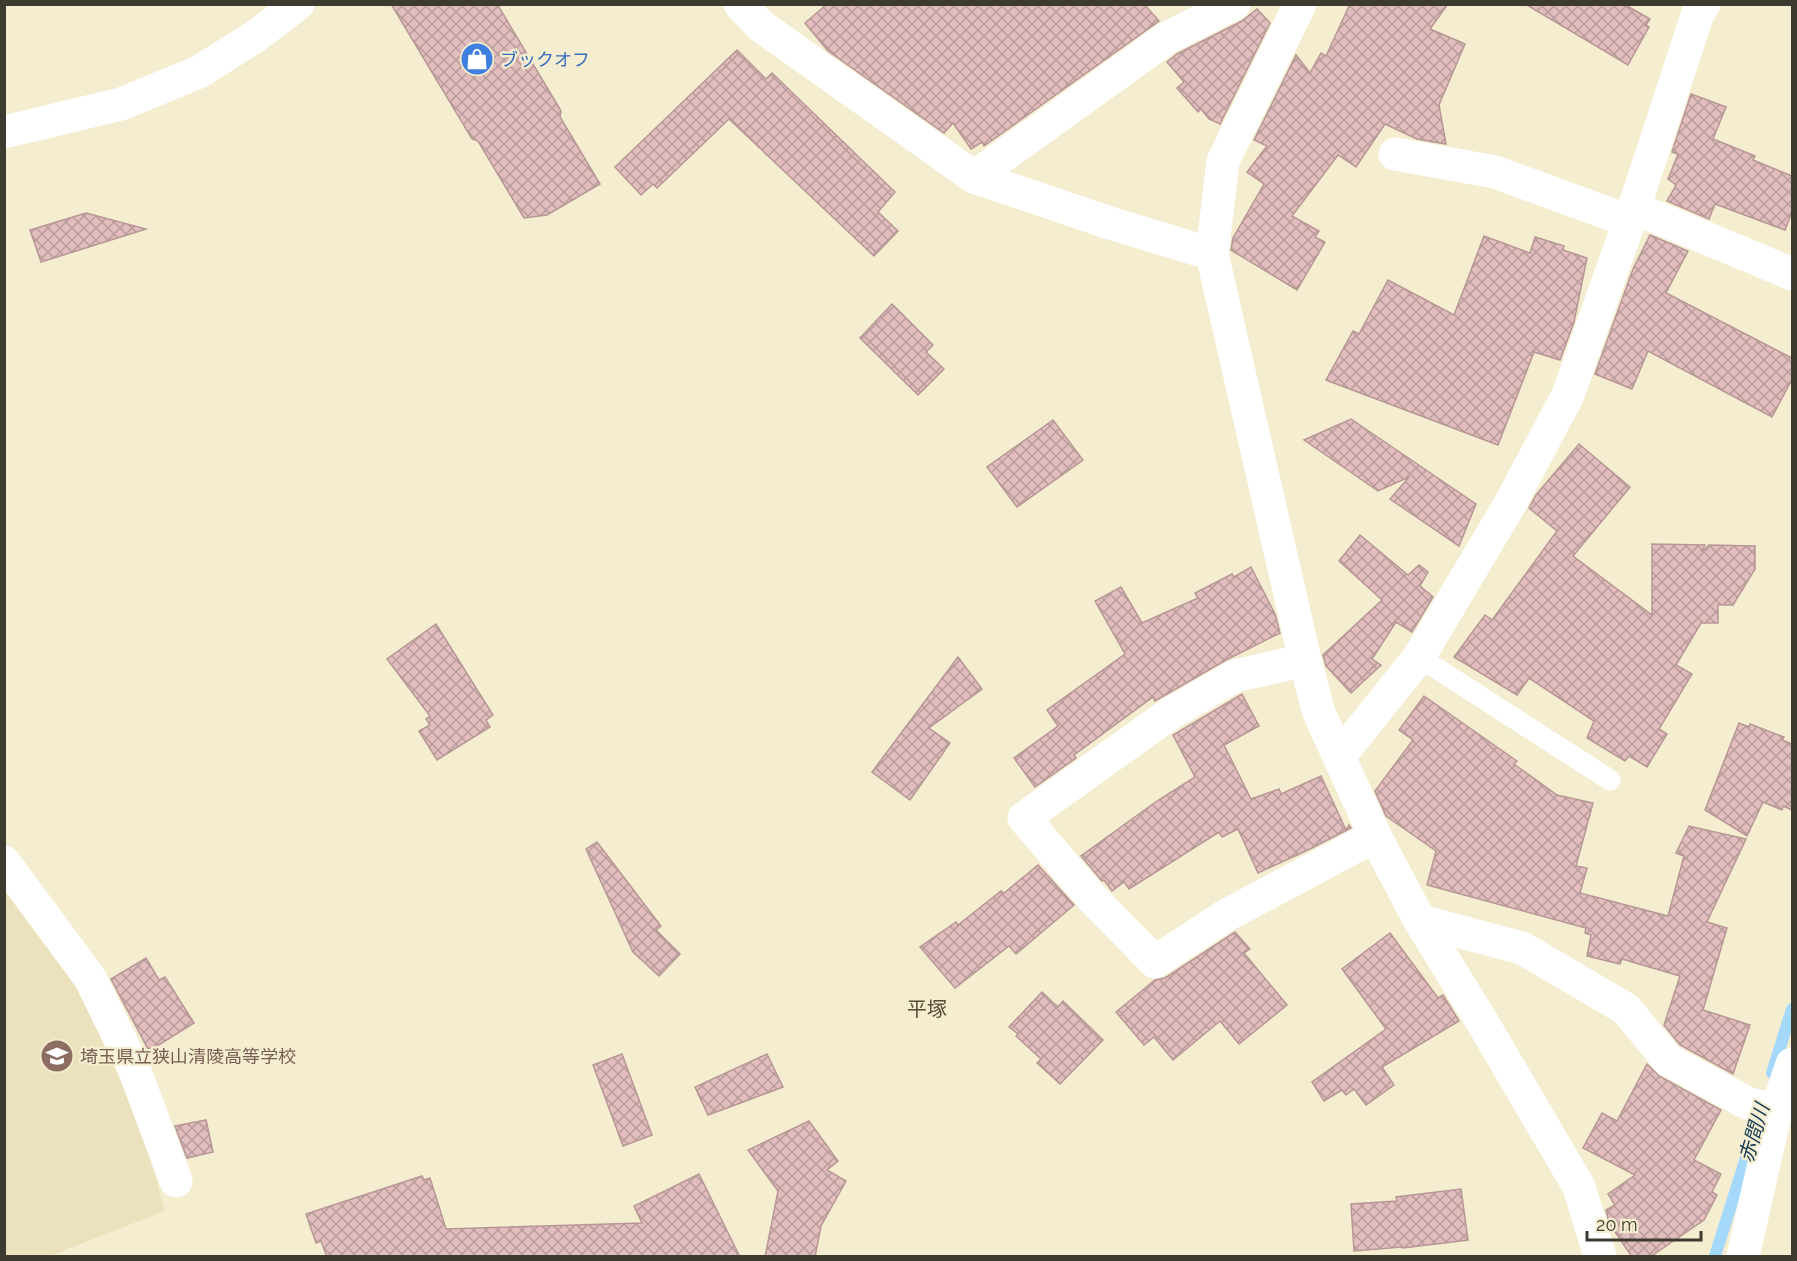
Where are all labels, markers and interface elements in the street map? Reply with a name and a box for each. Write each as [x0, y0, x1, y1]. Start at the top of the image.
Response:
shop icon: ブックオフ [459, 41, 495, 77]
place label: ブックオフ [500, 49, 590, 70]
district label: 平塚 [907, 997, 947, 1021]
school or university icon: 埼玉県立狭山清陵高等学校 [39, 1038, 75, 1074]
place label: 埼玉県立狭山清陵高等学校 [80, 1046, 296, 1067]
water label: 赤間川 [1734, 1099, 1775, 1165]
scale bar [1587, 1204, 1701, 1242]
text: 20 m [1596, 1214, 1638, 1235]

